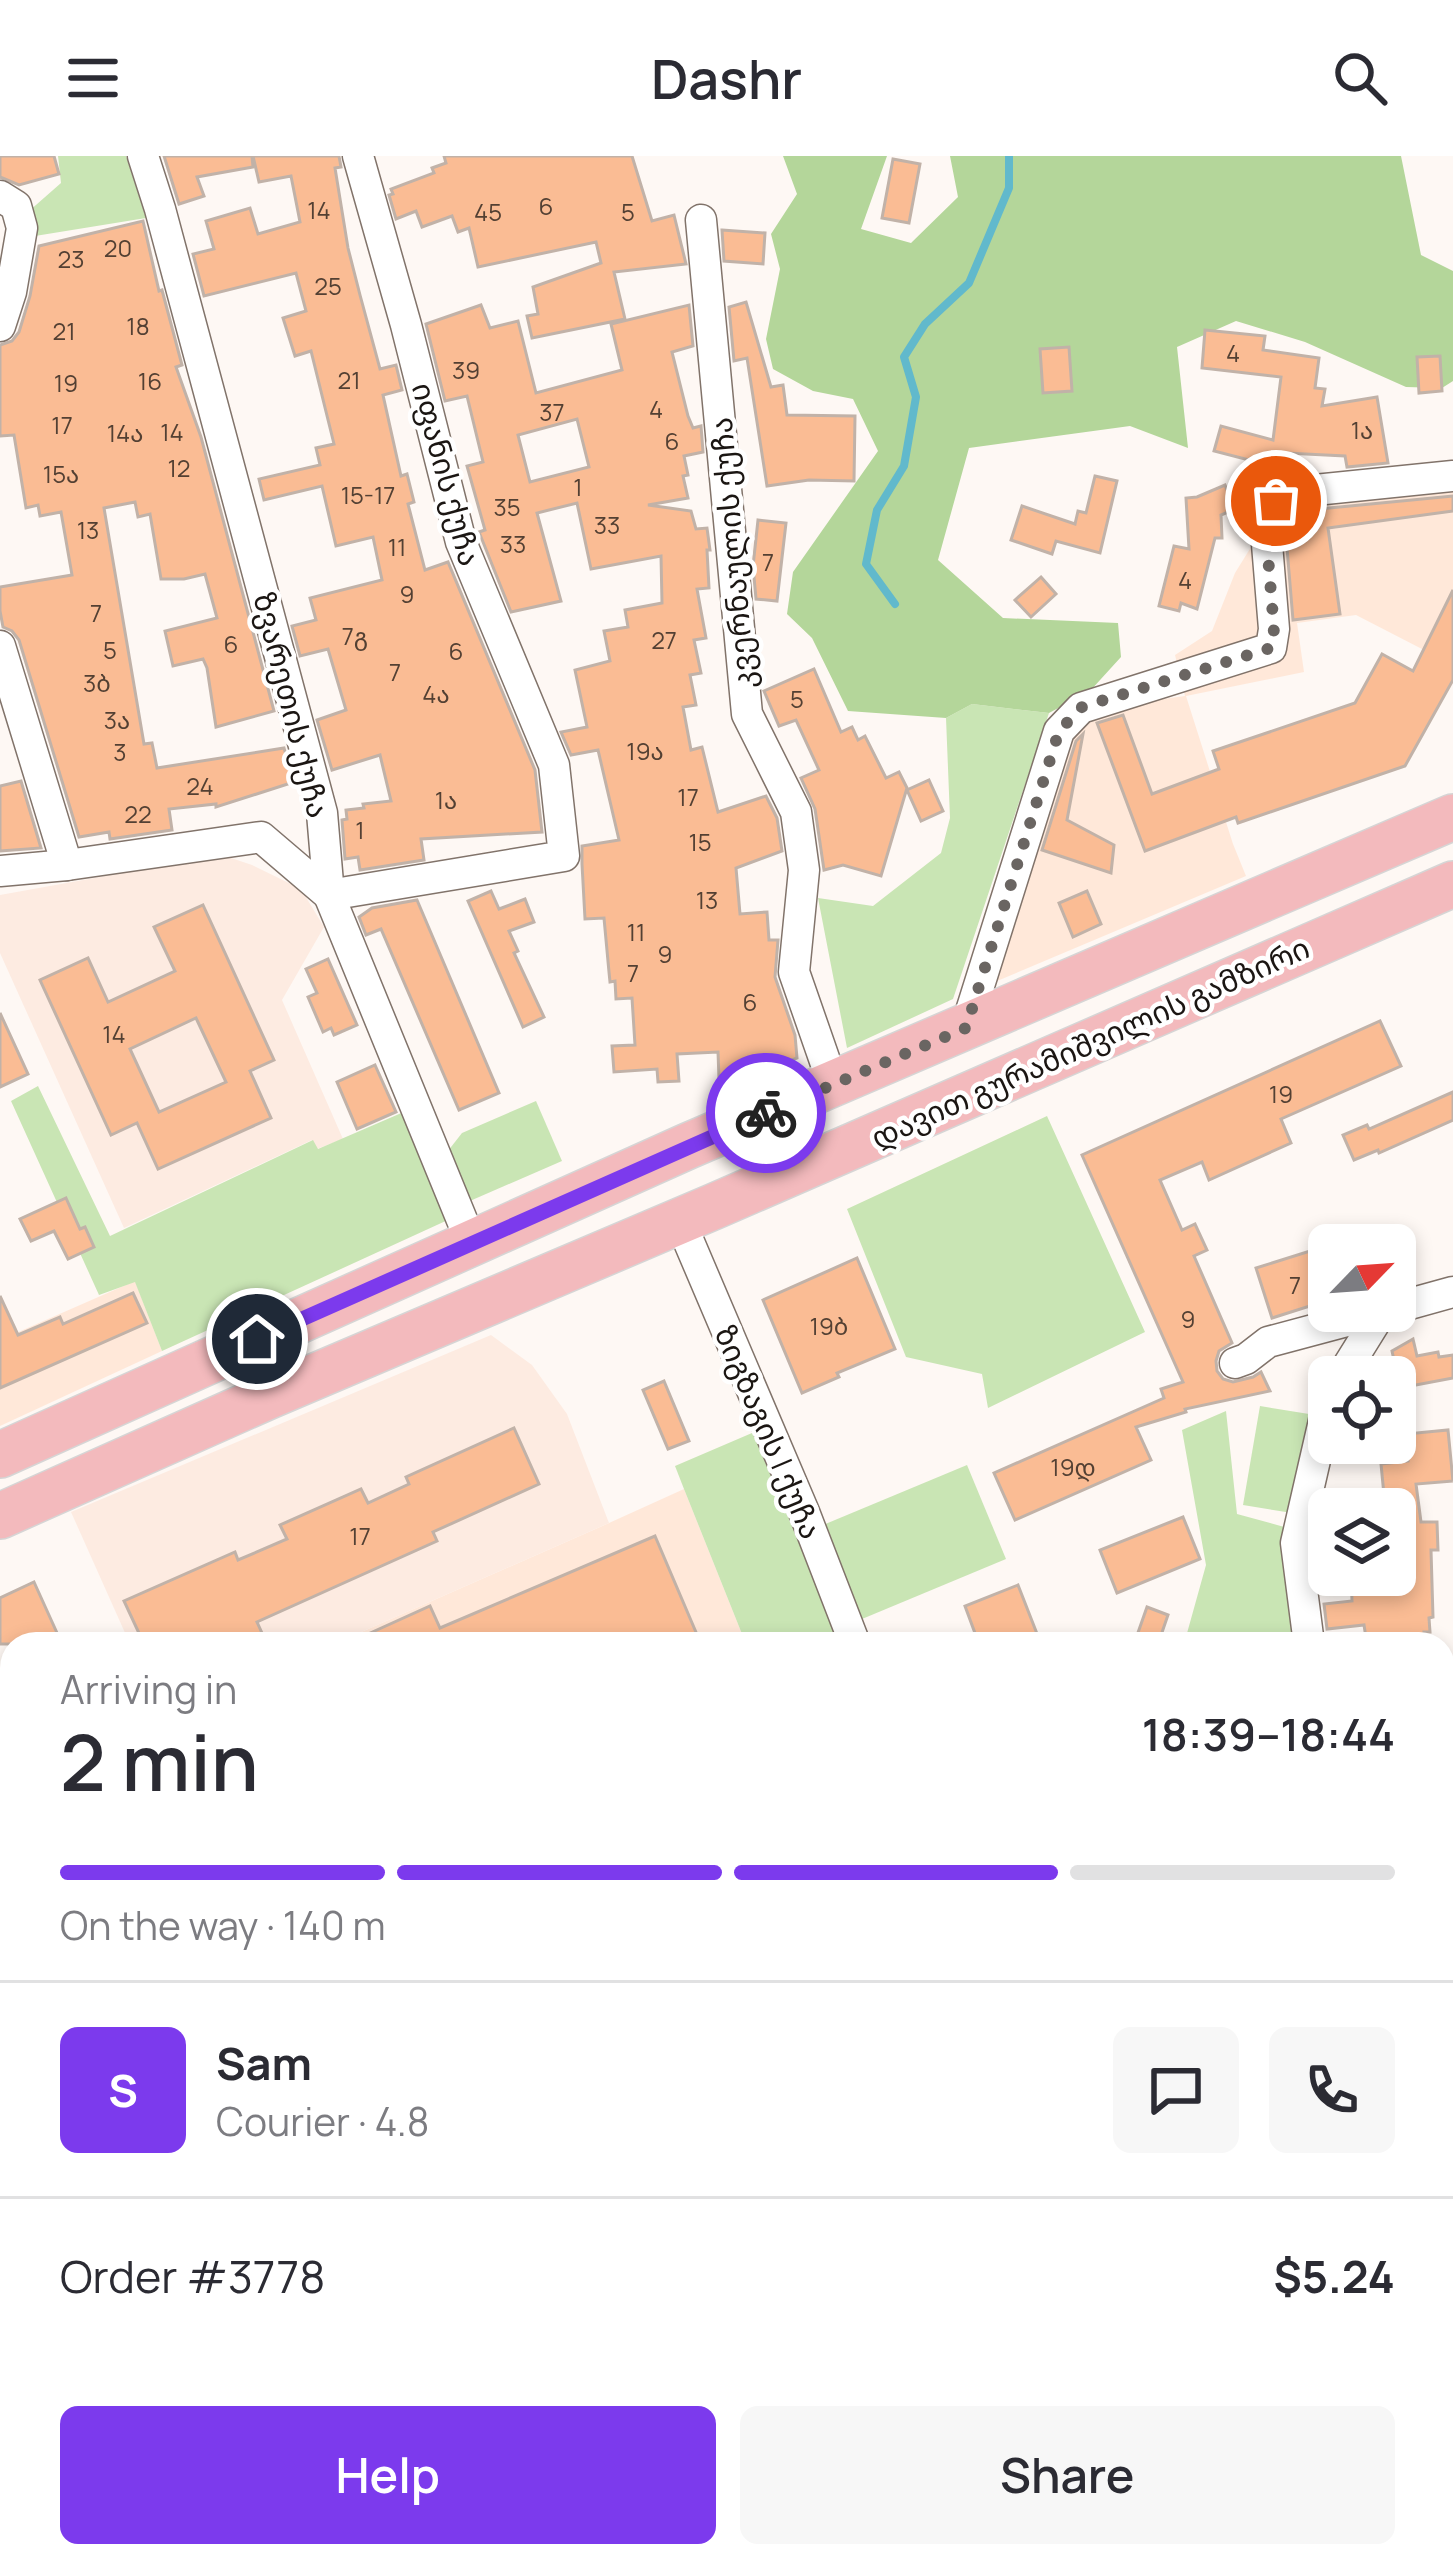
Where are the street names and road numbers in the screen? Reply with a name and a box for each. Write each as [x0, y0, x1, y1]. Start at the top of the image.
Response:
street label: იფანის ქუჩა [403, 378, 491, 570]
street label: კვერნაულის ქუჩა [700, 416, 764, 690]
street label: ზვარეთის ქუჩა [244, 588, 340, 822]
street label: დავით გურამიშვილის გამზირი [864, 926, 1316, 1158]
street label: ზიგზაგის I ქუჩა [706, 1319, 832, 1545]

